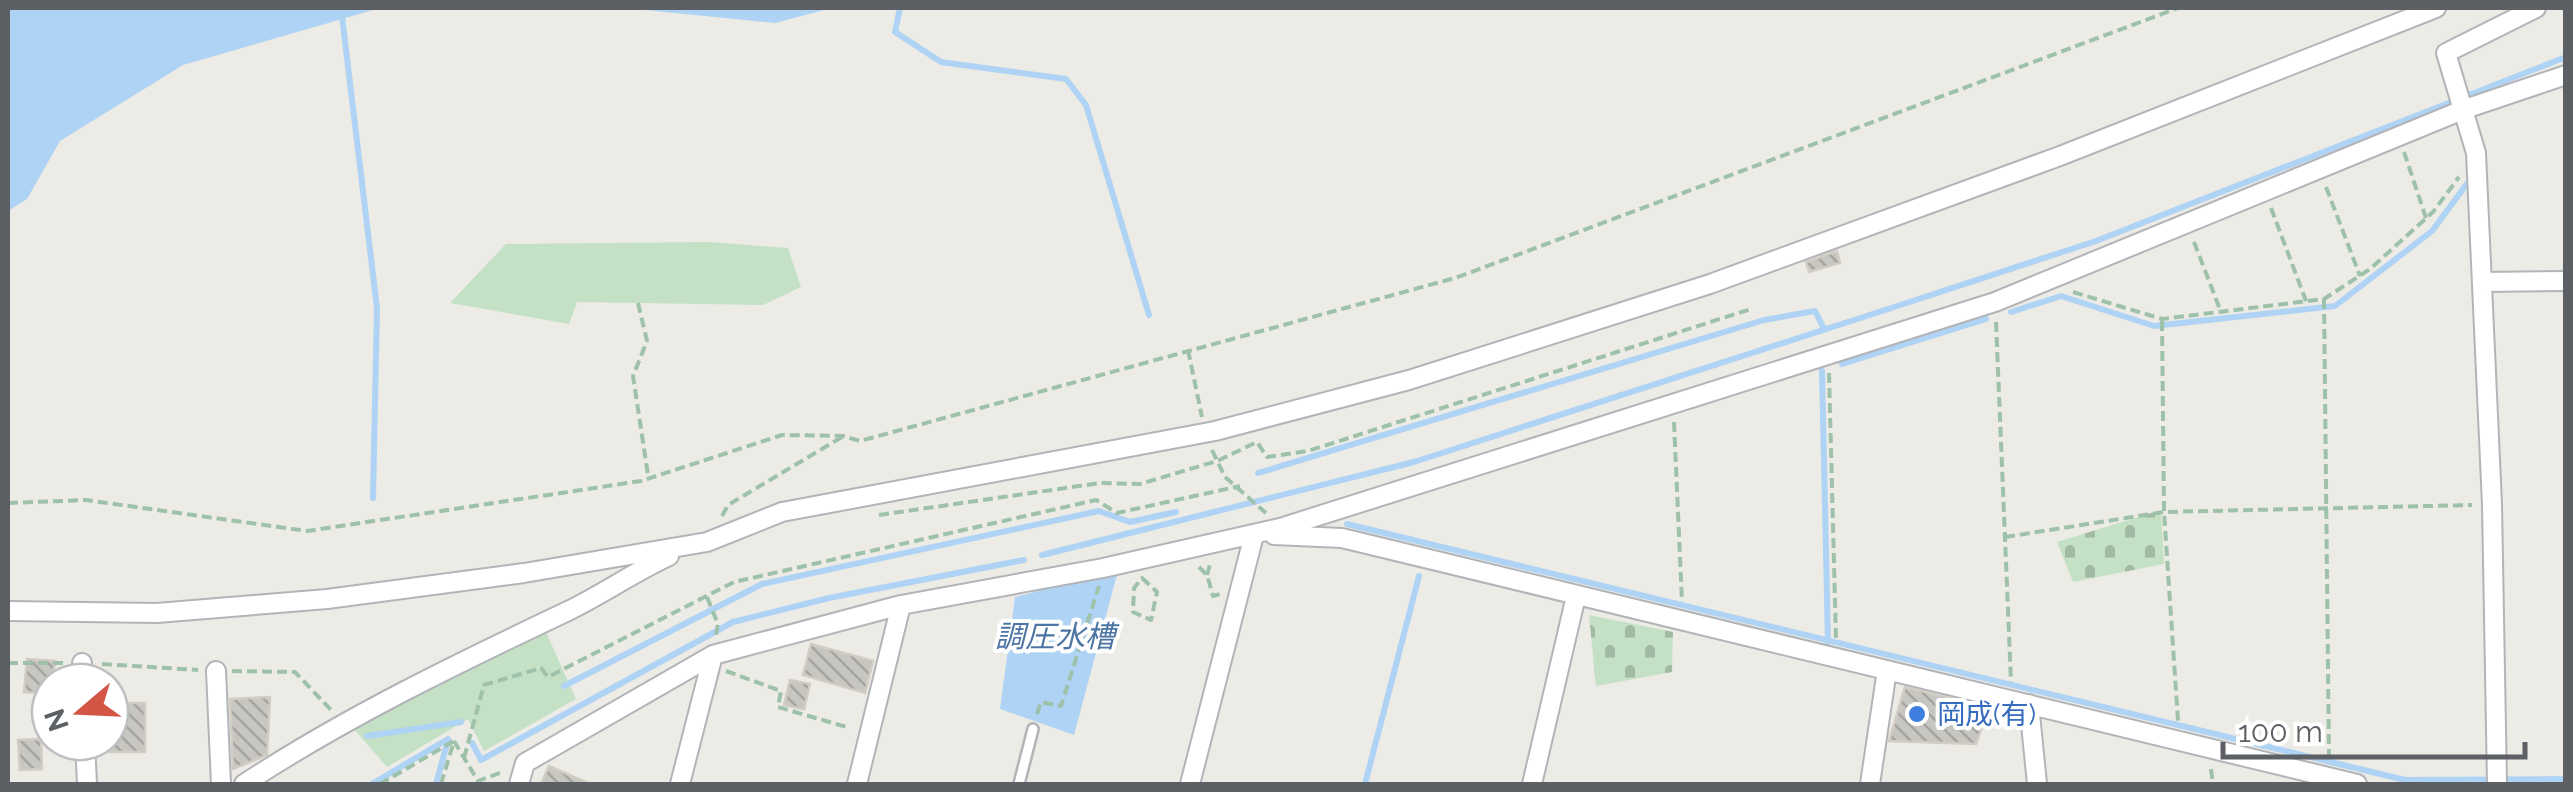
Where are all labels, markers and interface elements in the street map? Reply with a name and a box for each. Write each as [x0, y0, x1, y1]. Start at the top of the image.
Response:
water label: 調圧水槽 [995, 619, 1120, 654]
north arrow [30, 662, 130, 762]
scale bar [2223, 697, 2526, 759]
place label: 岡成(有) [1937, 698, 2036, 731]
marker: 岡成(有) [1906, 703, 1928, 725]
text: N [38, 704, 76, 735]
text: 100 m [2238, 714, 2323, 749]

